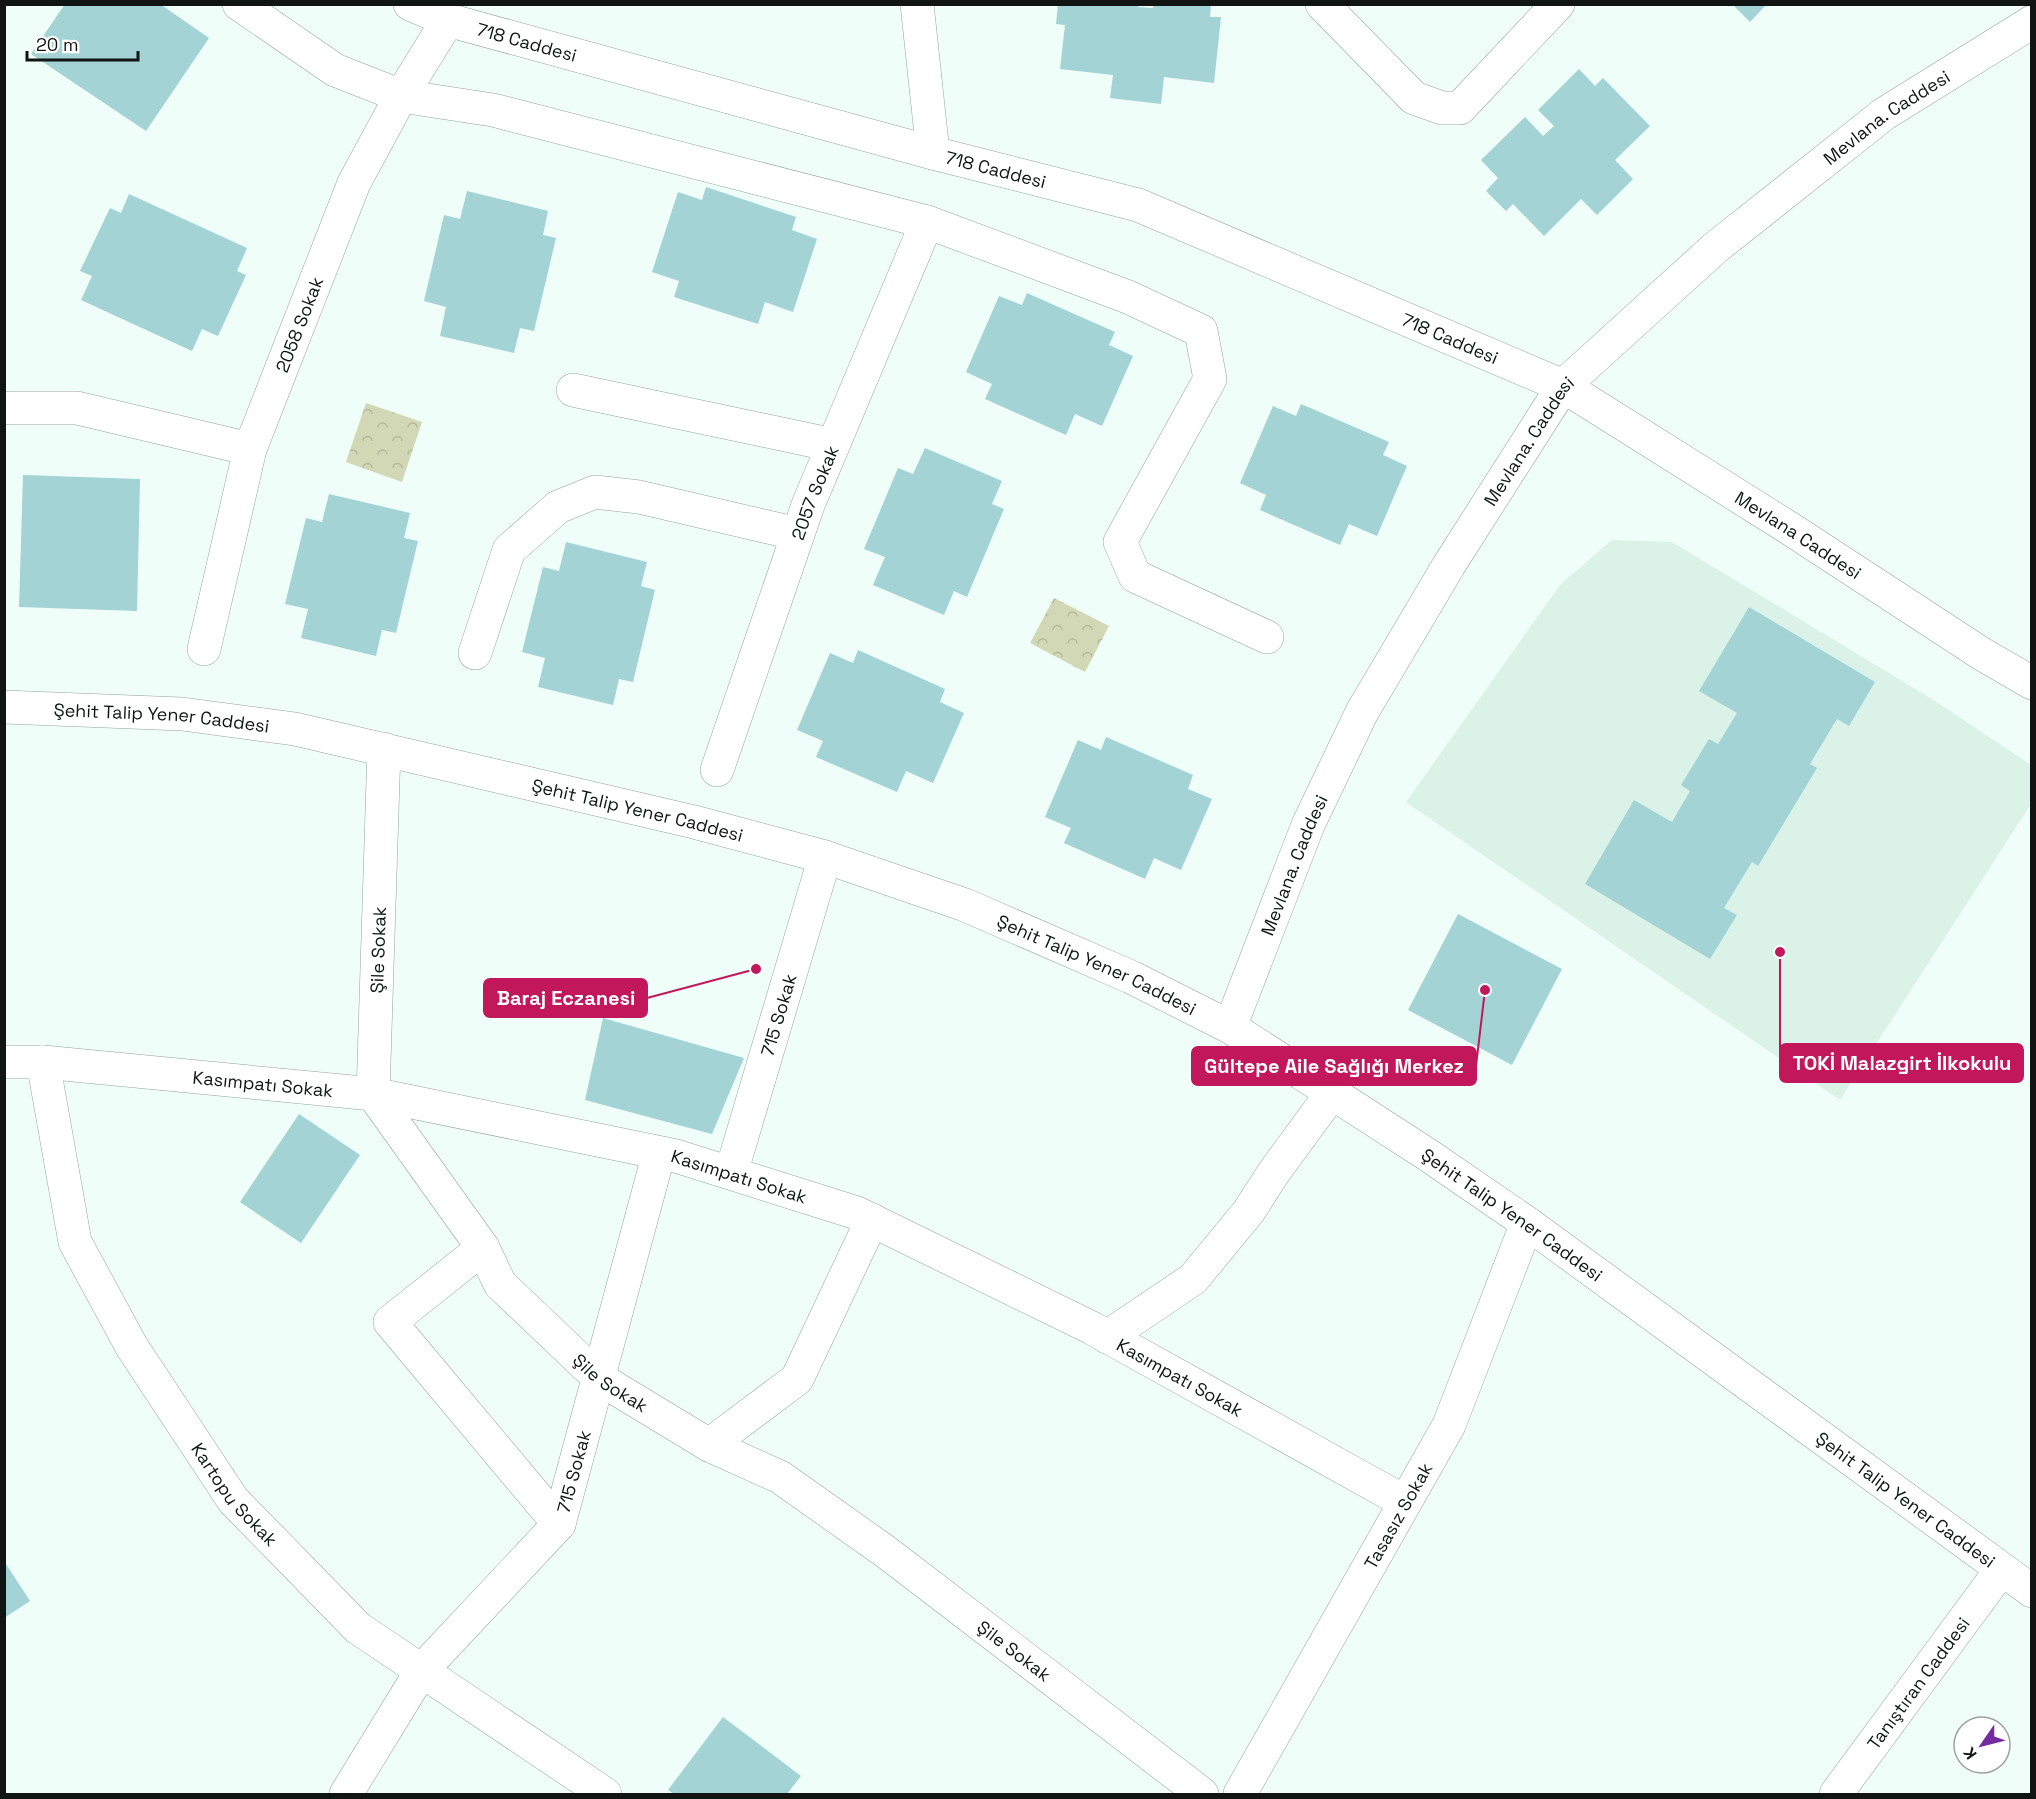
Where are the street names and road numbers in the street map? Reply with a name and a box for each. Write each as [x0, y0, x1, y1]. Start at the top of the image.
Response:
street label: 718 Caddesi [474, 17, 579, 66]
street label: Mevlana. Caddesi [1818, 65, 1954, 169]
street label: 718 Caddesi [943, 145, 1049, 193]
street label: 2058 Sokak [270, 273, 328, 376]
street label: 718 Caddesi [1398, 307, 1502, 369]
street label: Mevlana. Caddesi [1478, 371, 1578, 510]
street label: 2057 Sokak [785, 442, 843, 543]
street label: Mevlana Caddesi [1731, 486, 1866, 584]
street label: Şehit Talip Yener Caddesi [53, 697, 271, 737]
street label: Şehit Talip Yener Caddesi [530, 773, 746, 846]
street label: Mevlana. Caddesi [1255, 791, 1332, 939]
street label: Şile Sokak [365, 906, 391, 994]
street label: Şehit Talip Yener Caddesi [994, 909, 1200, 1020]
street label: 715 Sokak [755, 971, 801, 1059]
street label: Kasımpatı Sokak [192, 1065, 335, 1102]
street label: Şehit Talip Yener Caddesi [1417, 1143, 1607, 1286]
street label: Kasımpatı Sokak [668, 1144, 810, 1208]
street label: Kasımpatı Sokak [1113, 1333, 1248, 1421]
street label: Şile Sokak [568, 1348, 653, 1417]
street label: Şehit Talip Yener Caddesi [1812, 1426, 2000, 1572]
street label: 715 Sokak [551, 1427, 595, 1515]
street label: Kartopu Sokak [187, 1438, 283, 1551]
street label: Tasasız Sokak [1358, 1458, 1437, 1573]
street label: Tanıştıran Caddesi [1861, 1612, 1974, 1754]
street label: Şile Sokak [973, 1615, 1056, 1686]

